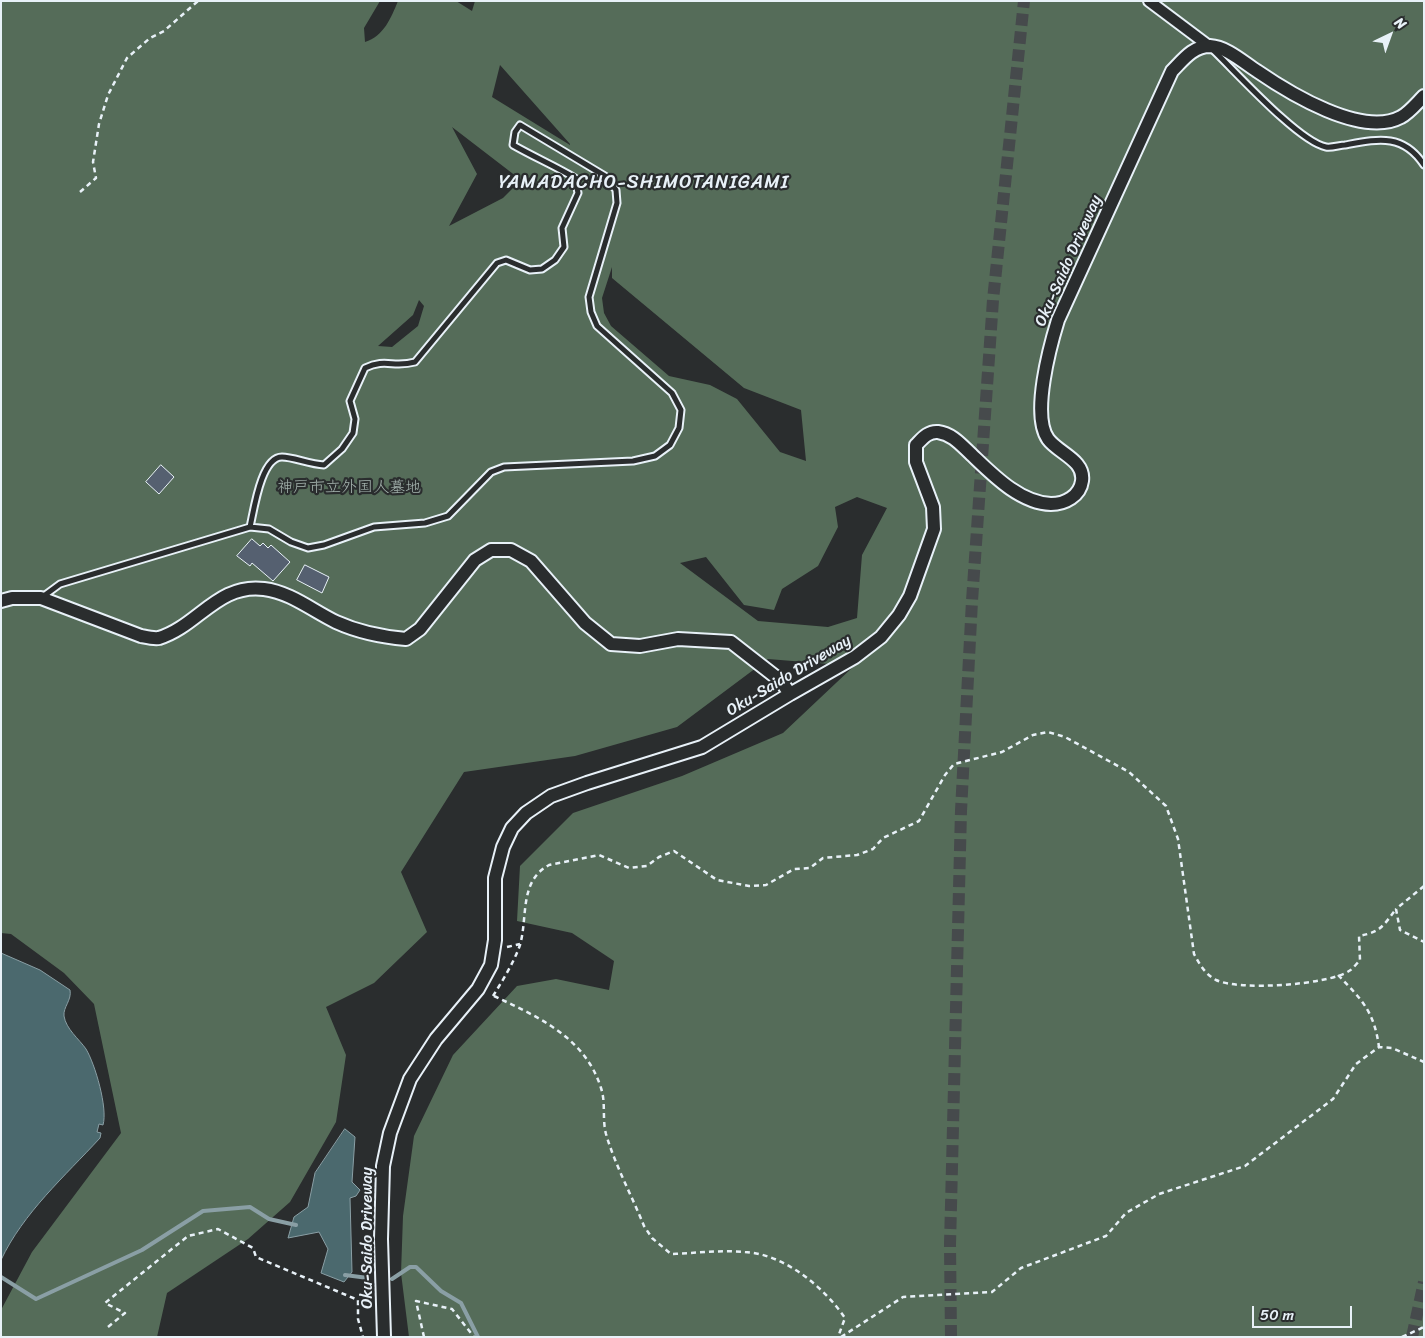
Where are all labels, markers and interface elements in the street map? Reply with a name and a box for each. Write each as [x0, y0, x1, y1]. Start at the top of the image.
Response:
north arrow [1365, 10, 1415, 60]
text: N [1388, 11, 1412, 36]
district label: YAMADACHO-SHIMOTANIGAMI [499, 172, 789, 194]
street label: Oku-Saido Driveway [1031, 192, 1107, 330]
park label: 神戸市立外国人墓地 [277, 478, 421, 498]
street label: Oku-Saido Driveway [723, 631, 855, 721]
street label: Oku-Saido Driveway [358, 1167, 378, 1309]
scale bar [1255, 1296, 1355, 1328]
text: 50 m [1260, 1302, 1294, 1328]

